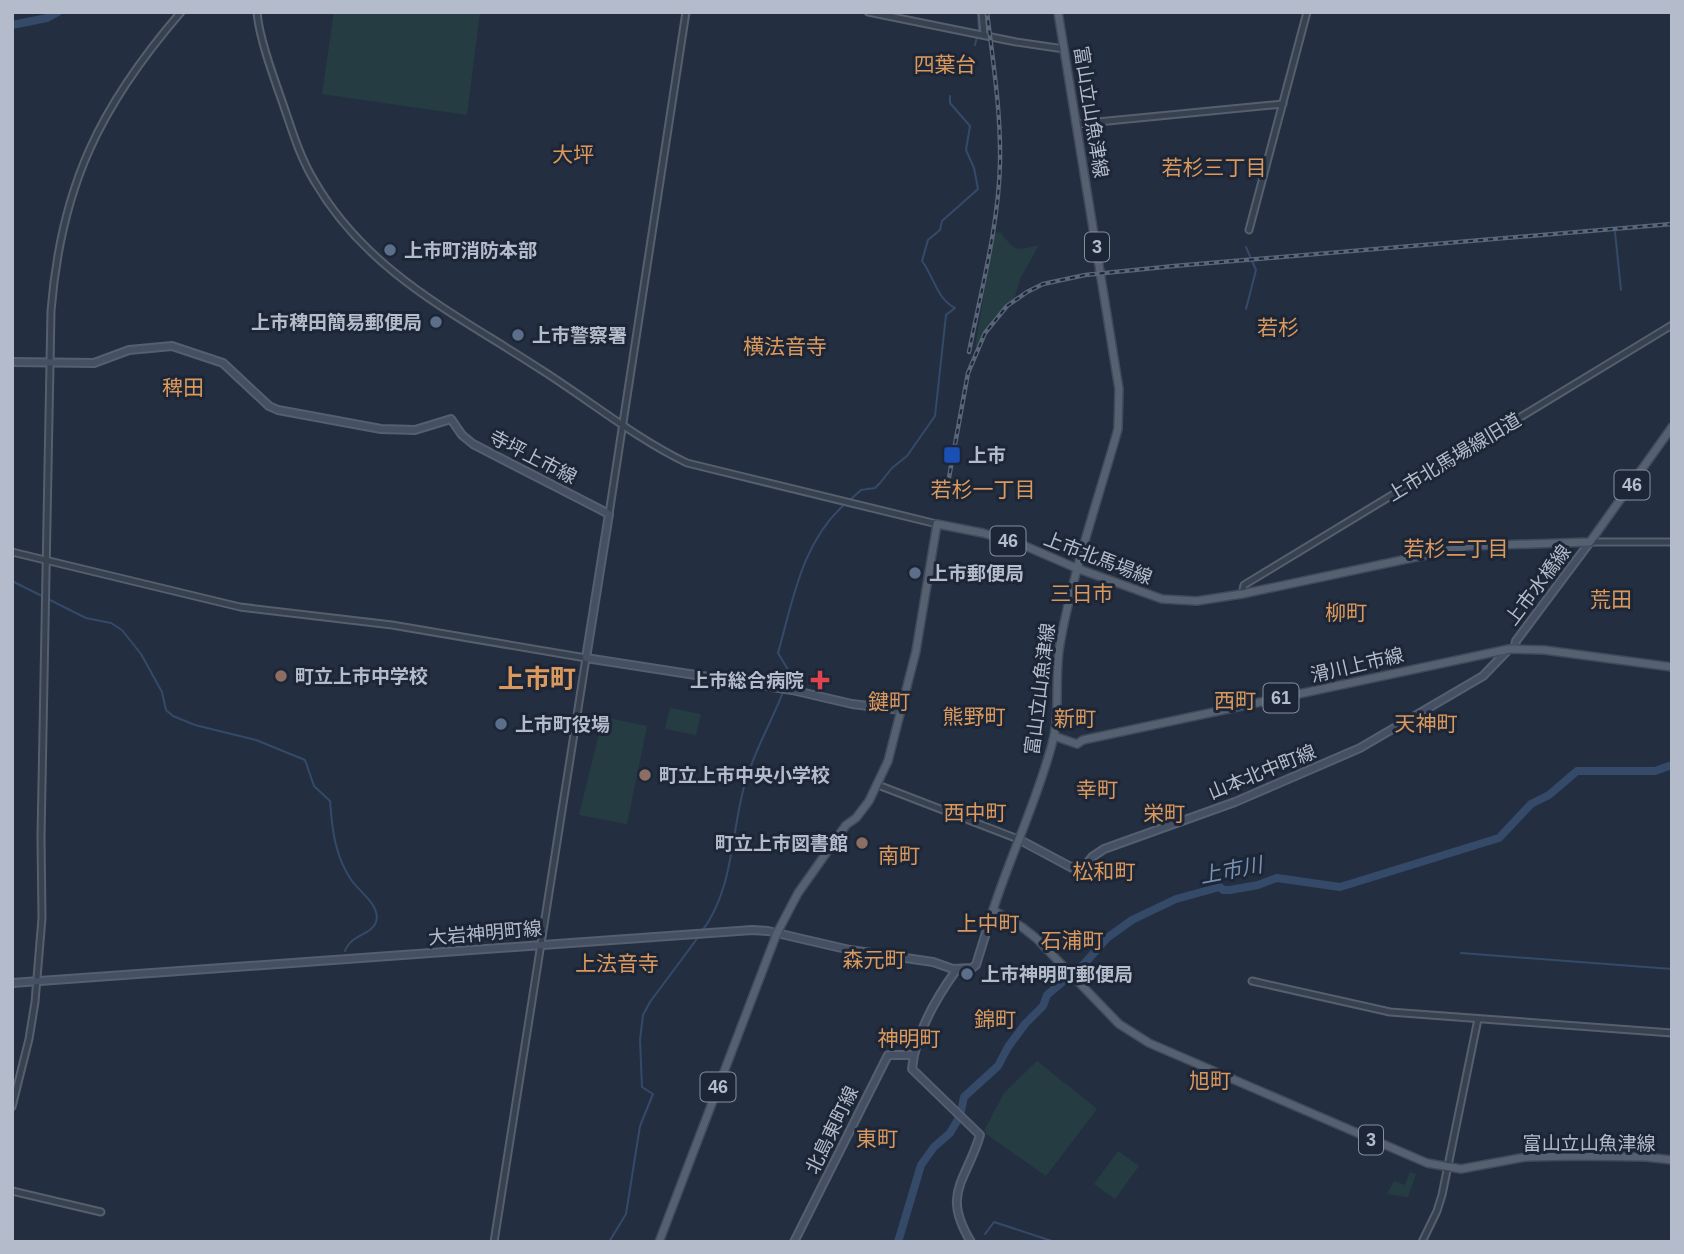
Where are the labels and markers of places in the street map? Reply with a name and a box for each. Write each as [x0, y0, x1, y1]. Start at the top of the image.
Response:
place label: 上市町消防本部 [404, 240, 537, 261]
marker: 上市町消防本部 [382, 242, 398, 258]
place label: 上市稗田簡易郵便局 [251, 312, 422, 333]
marker: 上市稗田簡易郵便局 [428, 314, 444, 330]
place label: 上市警察署 [532, 325, 627, 346]
marker: 上市警察署 [510, 327, 526, 343]
marker: 上市 [942, 445, 962, 465]
place label: 上市 [968, 445, 1006, 466]
place label: 上市郵便局 [929, 563, 1024, 584]
marker: 上市郵便局 [907, 565, 923, 581]
place label: 町立上市中学校 [295, 666, 428, 687]
marker: 町立上市中学校 [273, 668, 289, 684]
place label: 上市総合病院 [690, 670, 804, 691]
marker: 上市総合病院 [810, 670, 830, 690]
place label: 上市町役場 [515, 714, 610, 735]
marker: 上市町役場 [493, 716, 509, 732]
place label: 町立上市中央小学校 [659, 765, 830, 786]
marker: 町立上市中央小学校 [637, 767, 653, 783]
place label: 町立上市図書館 [715, 833, 848, 854]
marker: 町立上市図書館 [854, 835, 870, 851]
place label: 上市神明町郵便局 [981, 964, 1133, 985]
marker: 上市神明町郵便局 [959, 966, 975, 982]

